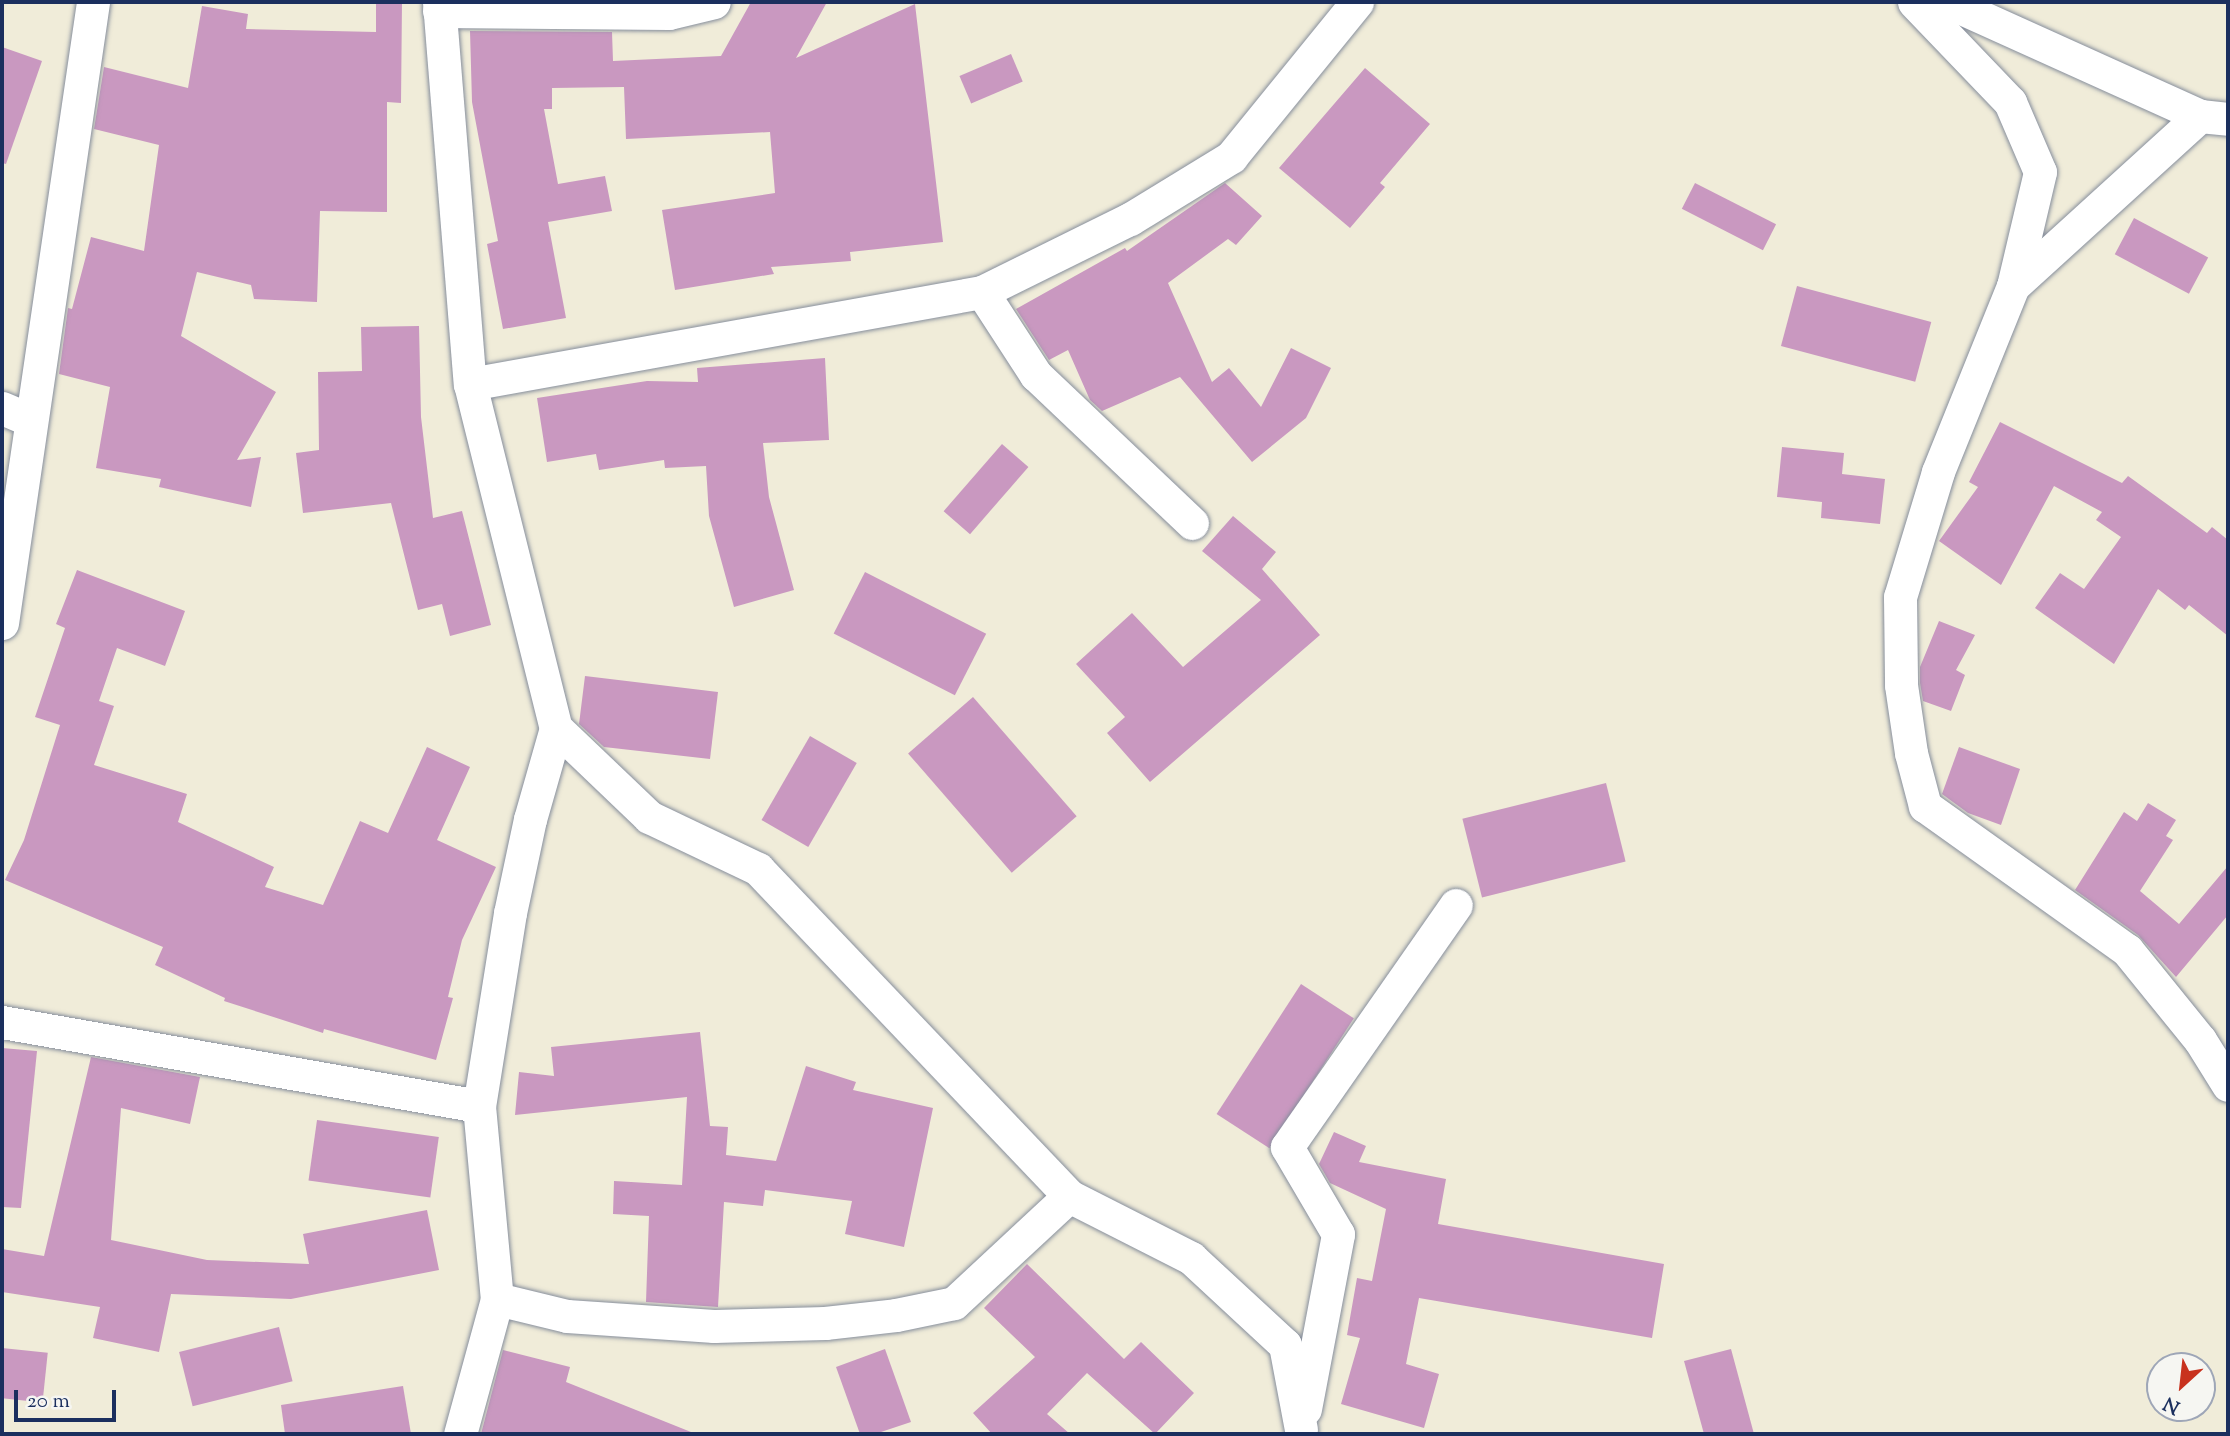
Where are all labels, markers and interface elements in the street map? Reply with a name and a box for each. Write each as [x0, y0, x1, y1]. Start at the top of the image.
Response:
north arrow [2146, 1352, 2216, 1422]
scale bar [18, 1376, 119, 1420]
text: 20 m [27, 1387, 70, 1417]
text: N [2159, 1389, 2185, 1420]

